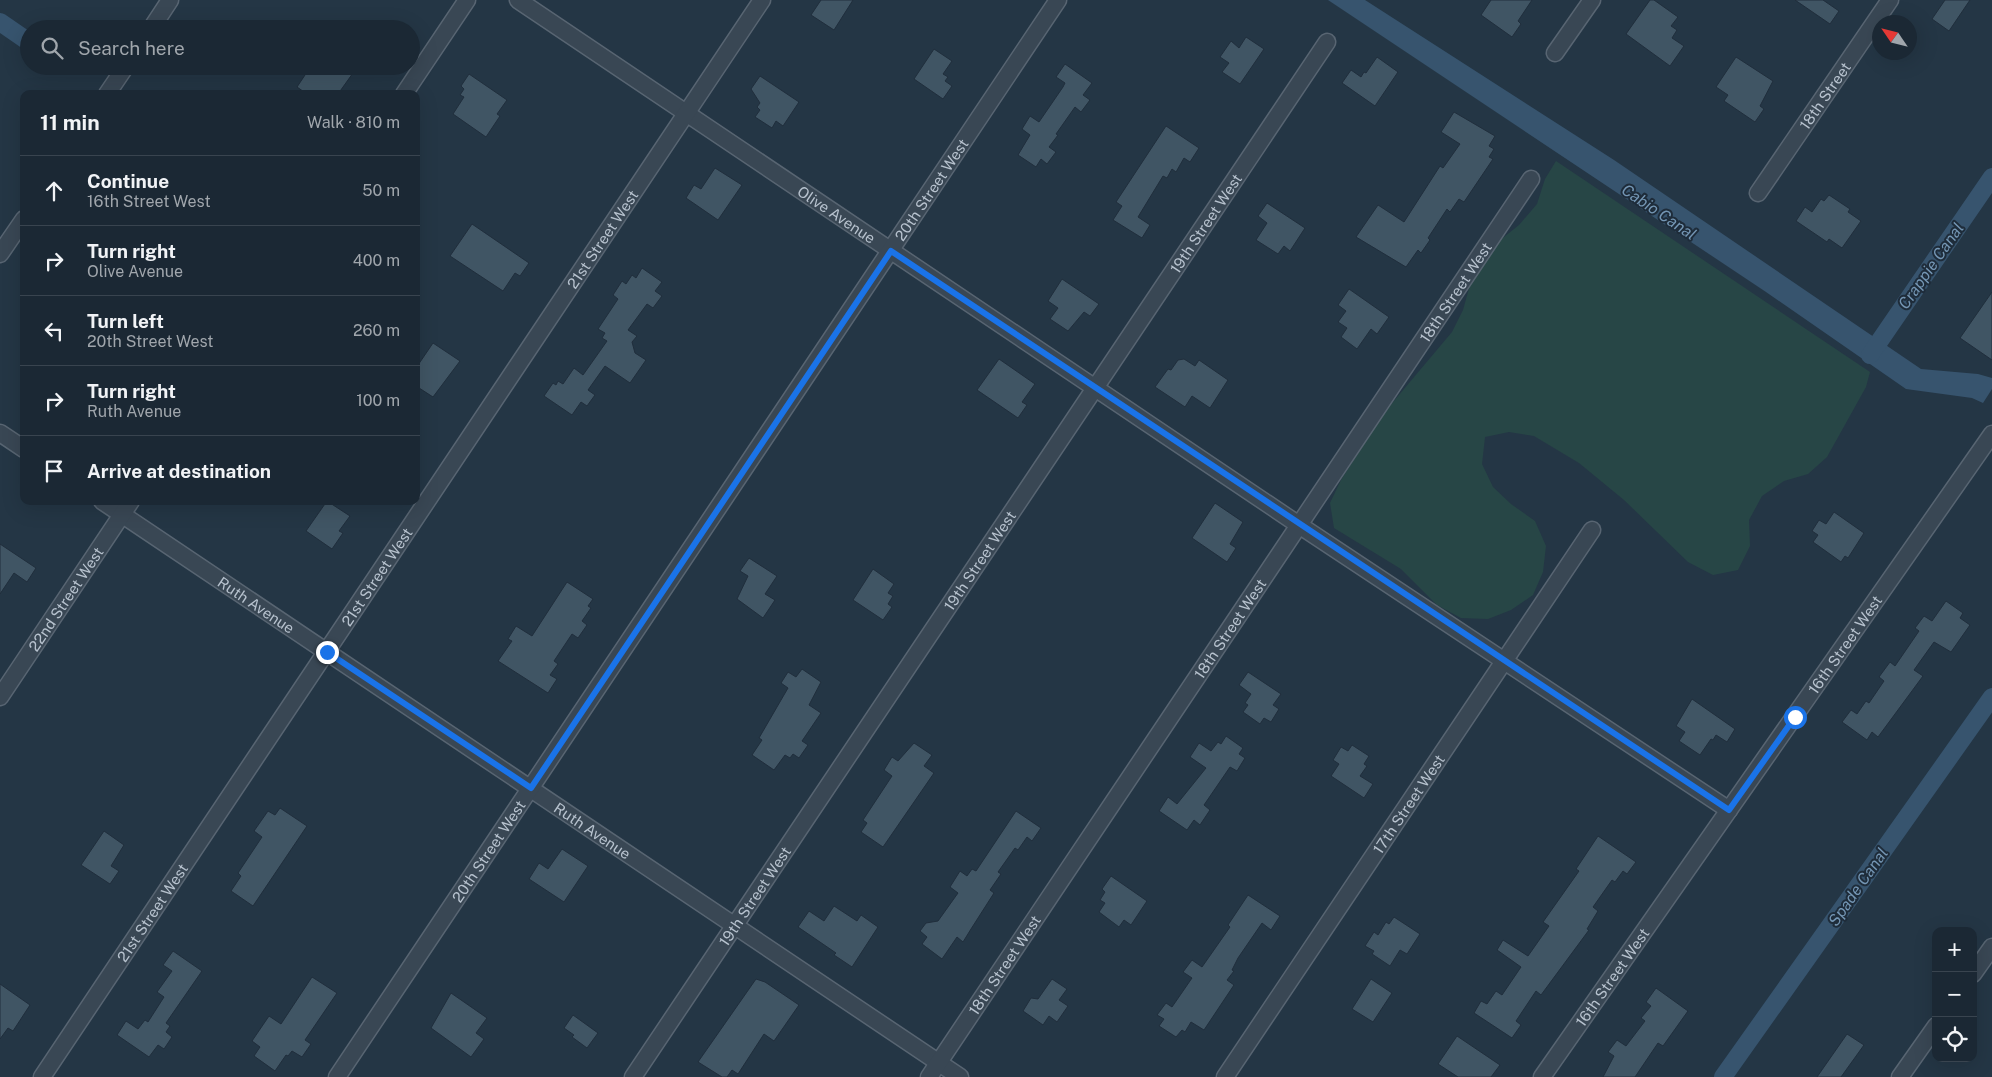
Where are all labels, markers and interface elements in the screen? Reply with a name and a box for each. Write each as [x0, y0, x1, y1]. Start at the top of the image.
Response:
north arrow [1872, 15, 1917, 60]
search box [20, 20, 420, 75]
icon: search [38, 34, 66, 62]
text: Search here [78, 37, 185, 59]
street label: 18th Street [1796, 59, 1854, 133]
text: 11 min [40, 110, 100, 135]
text: Walk · 810 m [307, 113, 400, 132]
street label: 20th Street West [891, 135, 971, 244]
text: Continue [87, 170, 169, 192]
street label: 19th Street West [1166, 170, 1245, 276]
icon: ahead [40, 177, 68, 205]
water label: Cabio Canal [1618, 180, 1700, 244]
text: 50 m [362, 181, 400, 200]
street label: Olive Avenue [795, 182, 879, 246]
street label: 21st Street West [563, 187, 641, 291]
text: 16th Street West [87, 192, 211, 211]
water label: Crappie Canal [1894, 219, 1968, 313]
street label: 18th Street West [1416, 239, 1495, 345]
text: Turn right [87, 240, 176, 262]
icon: right [40, 247, 68, 275]
text: 400 m [353, 251, 400, 270]
text: Olive Avenue [87, 262, 183, 281]
text: Turn left [87, 310, 164, 332]
icon: left [40, 317, 68, 345]
text: 260 m [353, 321, 400, 340]
text: 20th Street West [87, 332, 214, 351]
text: Turn right [87, 380, 176, 402]
icon: right [40, 387, 68, 415]
text: 100 m [356, 391, 400, 410]
text: Ruth Avenue [87, 402, 181, 421]
icon: arrive [40, 457, 68, 485]
text: Arrive at destination [87, 460, 271, 482]
street label: 19th Street West [940, 507, 1019, 613]
street label: 21st Street West [338, 524, 416, 629]
street label: 22nd Street West [25, 543, 107, 654]
street label: Ruth Avenue [215, 573, 298, 636]
street label: 18th Street West [1190, 575, 1269, 682]
street label: 16th Street West [1804, 592, 1885, 697]
route end [316, 641, 339, 664]
route start [1784, 706, 1807, 729]
street label: 17th Street West [1369, 751, 1448, 857]
street label: 20th Street West [448, 797, 529, 905]
street label: Ruth Avenue [551, 799, 634, 862]
street label: 19th Street West [715, 843, 794, 949]
water label: Spade Canal [1824, 844, 1892, 930]
street label: 21st Street West [113, 860, 191, 965]
street label: 18th Street West [965, 912, 1044, 1018]
street label: 16th Street West [1572, 924, 1652, 1029]
map controls [1932, 927, 1977, 1062]
button: + [1932, 927, 1977, 972]
button: − [1932, 972, 1977, 1017]
button: locate [1932, 1017, 1977, 1062]

